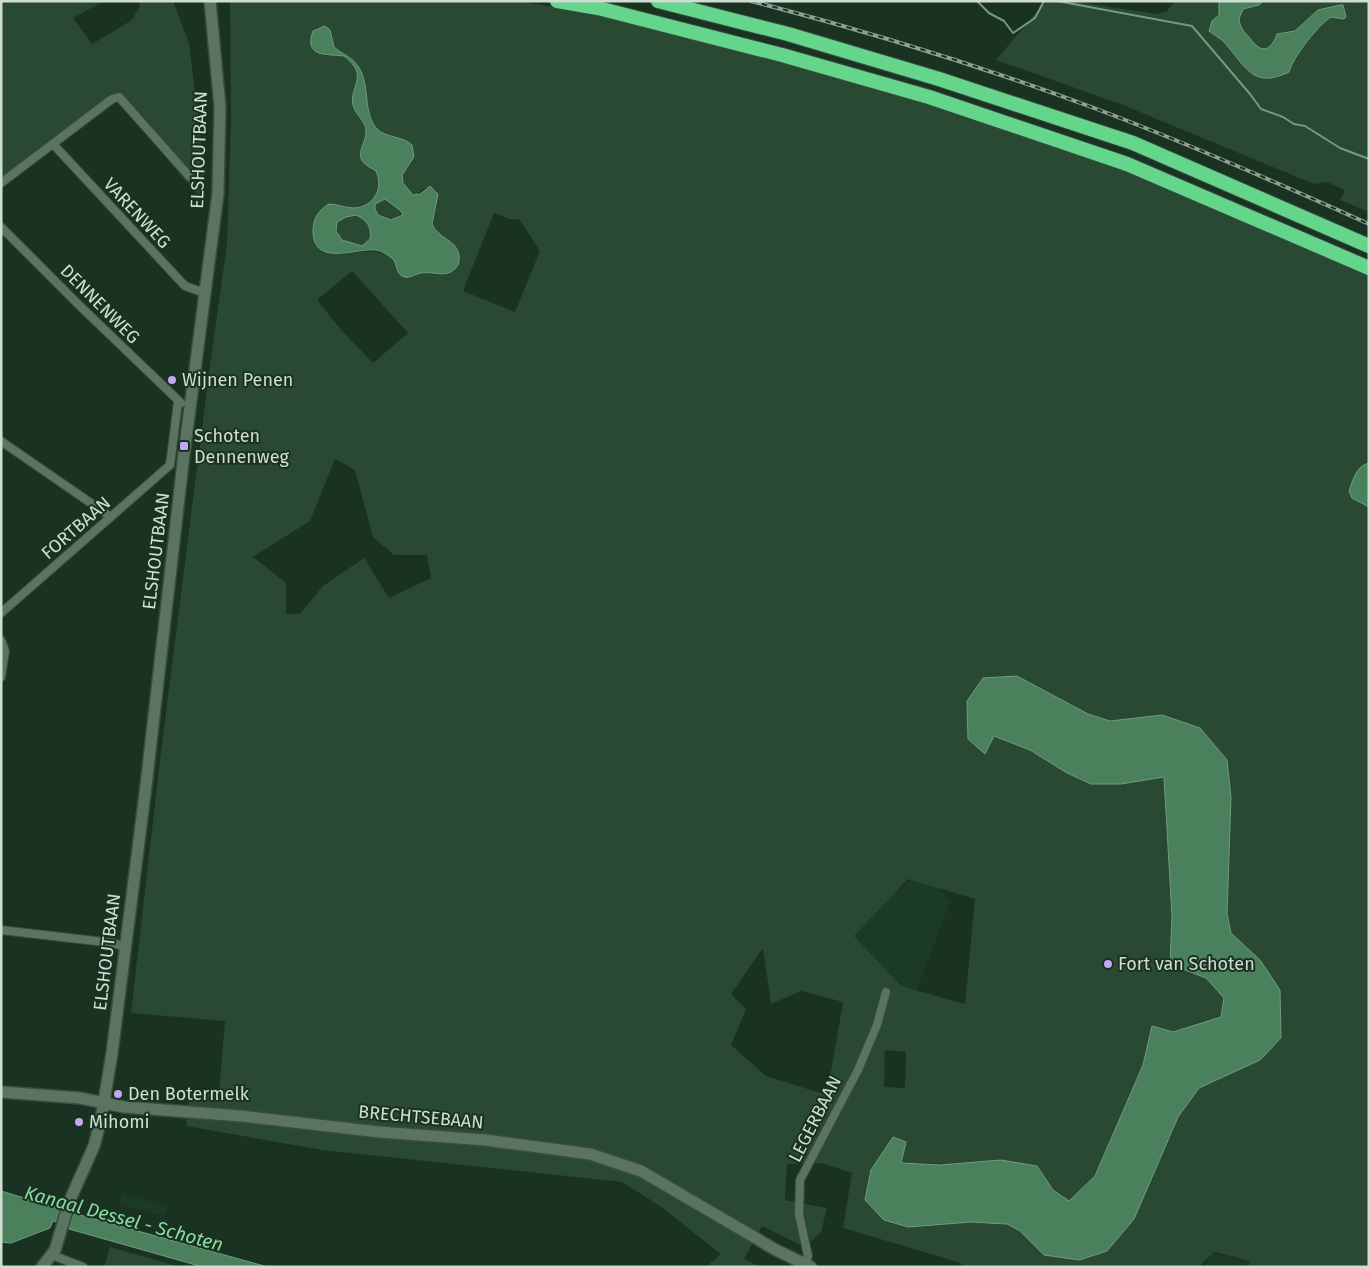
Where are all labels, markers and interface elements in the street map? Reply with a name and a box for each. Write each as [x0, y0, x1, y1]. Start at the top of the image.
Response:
street label: ELSHOUTBAAN [186, 91, 212, 209]
street label: VARENWEG [99, 173, 175, 253]
street label: DENNENWEG [56, 260, 144, 348]
place label: Wijnen Penen [182, 369, 293, 391]
marker: Wijnen Penen [166, 374, 178, 386]
place label: Schoten Dennenweg [194, 425, 290, 468]
marker: Schoten Dennenweg [178, 440, 190, 452]
street label: ELSHOUTBAAN [138, 491, 174, 611]
street label: FORTBAAN [37, 492, 115, 564]
street label: ELSHOUTBAAN [89, 892, 125, 1012]
place label: Fort van Schoten [1118, 953, 1255, 975]
marker: Fort van Schoten [1102, 958, 1114, 970]
street label: LEGERBAAN [784, 1072, 846, 1166]
place label: Den Botermelk [128, 1083, 250, 1105]
marker: Den Botermelk [112, 1088, 124, 1100]
street label: BRECHTSEBAAN [357, 1101, 485, 1133]
place label: Mihomi [89, 1111, 150, 1133]
marker: Mihomi [73, 1116, 85, 1128]
water label: Kanaal Dessel - Schoten [22, 1181, 226, 1256]

